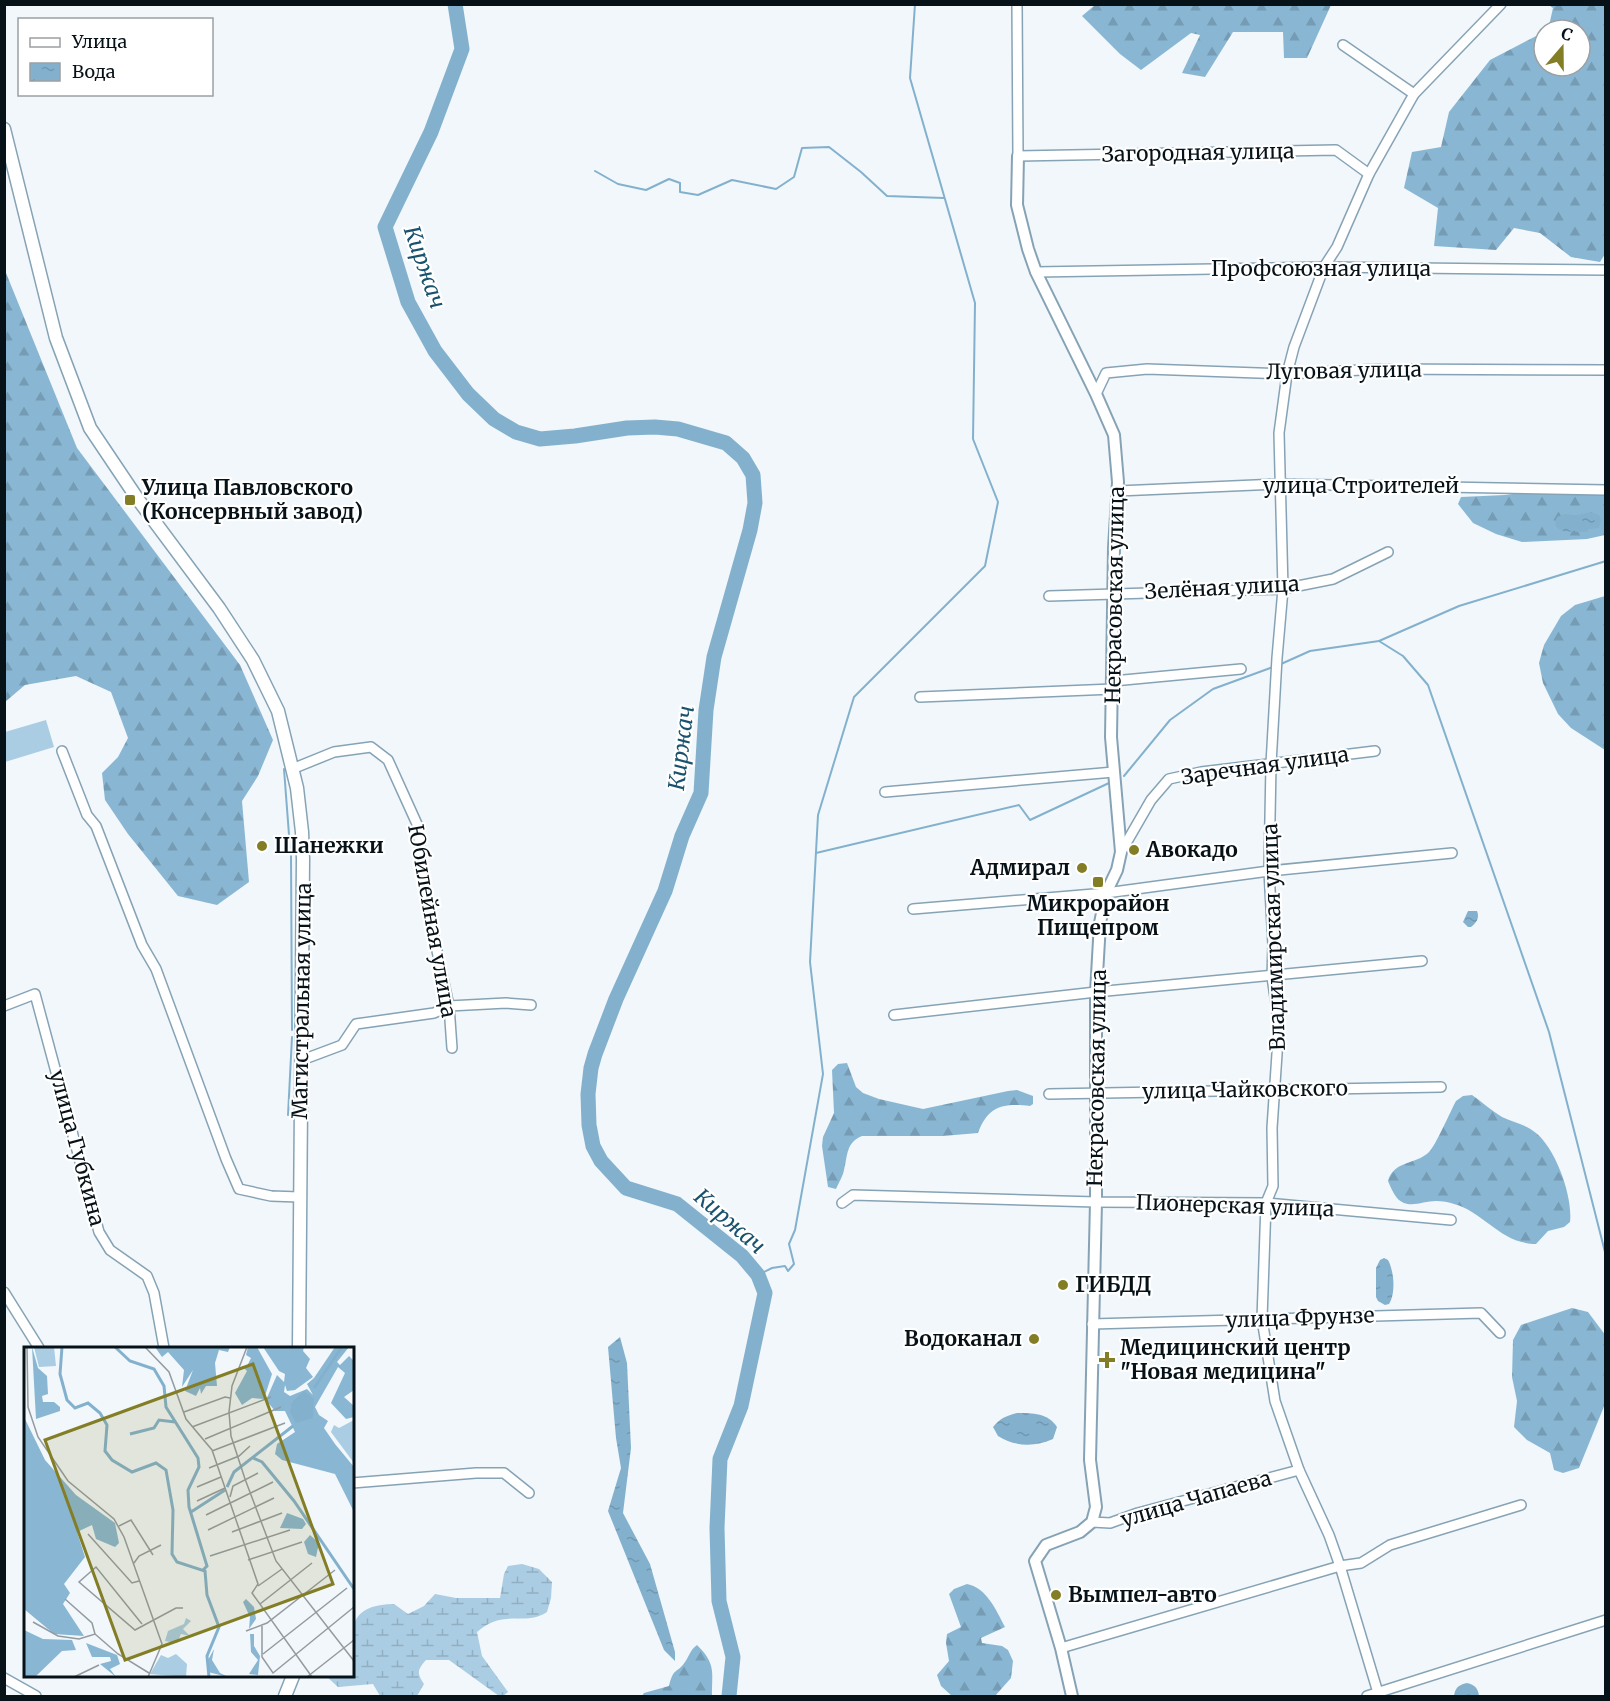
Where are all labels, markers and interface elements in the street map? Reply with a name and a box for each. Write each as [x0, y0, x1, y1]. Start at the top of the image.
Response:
legend [18, 18, 213, 96]
north arrow [1532, 18, 1592, 78]
text: С [1559, 23, 1576, 45]
text: Улица [71, 30, 127, 53]
text: Вода [72, 60, 116, 83]
street label: Загородная улица [1101, 137, 1295, 168]
water label: Киржач [398, 222, 452, 312]
street label: Профсоюзная улица [1211, 255, 1431, 282]
street label: Луговая улица [1266, 356, 1422, 385]
street label: улица Строителей [1263, 472, 1459, 499]
place label: Улица Павловского (Консервный завод) [141, 474, 363, 525]
street label: Некрасовская улица [1099, 486, 1130, 704]
marker: Улица Павловского (Консервный завод) [123, 493, 137, 507]
street label: Зелёная улица [1144, 570, 1300, 605]
water label: Киржач [662, 704, 700, 792]
street label: Заречная улица [1179, 740, 1351, 791]
street label: Юбилейная улица [402, 822, 463, 1020]
street label: Владимирская улица [1256, 823, 1291, 1051]
place label: Шанежки [274, 832, 384, 859]
place label: Авокадо [1145, 836, 1238, 863]
marker: Шанежки [255, 839, 269, 853]
marker: Авокадо [1127, 843, 1141, 857]
place label: Адмирал [969, 854, 1070, 881]
marker: Адмирал [1075, 861, 1089, 875]
marker: Микрорайон Пищепром [1091, 875, 1105, 889]
street label: Магистральная улица [286, 882, 317, 1120]
place label: Микрорайон Пищепром [1027, 890, 1170, 941]
street label: Некрасовская улица [1081, 969, 1112, 1187]
street label: улица Губкина [44, 1067, 111, 1229]
street label: улица Чайковского [1142, 1074, 1348, 1105]
water label: Киржач [689, 1182, 771, 1260]
street label: Пионерская улица [1135, 1189, 1335, 1222]
place label: ГИБДД [1075, 1271, 1151, 1298]
marker: ГИБДД [1056, 1278, 1070, 1292]
street label: улица Фрунзе [1225, 1301, 1375, 1334]
place label: Водоканал [904, 1325, 1022, 1352]
marker: Водоканал [1027, 1332, 1041, 1346]
place label: Медицинский центр "Новая медицина" [1120, 1334, 1351, 1385]
inset map [24, 1347, 354, 1677]
marker: Медицинский центр "Новая медицина" [1098, 1351, 1116, 1369]
street label: улица Чапаева [1117, 1464, 1274, 1533]
place label: Вымпел-авто [1068, 1581, 1217, 1608]
marker: Вымпел-авто [1049, 1588, 1063, 1602]

